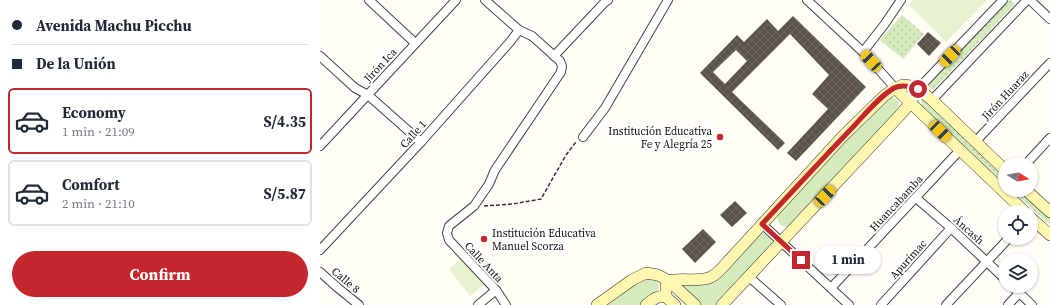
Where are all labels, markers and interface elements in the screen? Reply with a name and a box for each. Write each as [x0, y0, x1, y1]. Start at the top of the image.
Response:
text: Avenida Machu Picchu [36, 15, 192, 36]
car [937, 43, 963, 69]
street label: Jirón Ica [360, 45, 400, 87]
car [858, 48, 884, 74]
text: De la Unión [36, 53, 116, 74]
street label: Jirón Huaraz [978, 67, 1032, 124]
route start [909, 80, 927, 98]
text: Economy [62, 102, 126, 123]
icon: car [14, 103, 50, 139]
text: S/4.35 [263, 111, 306, 132]
street label: Calle 1 [397, 117, 430, 152]
car [927, 118, 953, 144]
text: 1 min · 21:09 [62, 123, 135, 140]
place label: Institución Educativa Fe y Alegría 25 [608, 124, 712, 152]
marker: Institución Educativa Fe y Alegría 25 [715, 132, 725, 142]
north arrow [998, 157, 1038, 197]
map controls [998, 157, 1038, 293]
street label: Huancabamba [866, 172, 927, 235]
text: Comfort [62, 174, 120, 195]
icon: car [14, 175, 50, 211]
text: S/5.87 [263, 183, 306, 204]
car [812, 183, 838, 209]
text: 2 min · 21:10 [62, 195, 135, 212]
button: locate [998, 205, 1038, 245]
street label: Áncash [950, 213, 987, 248]
place label: Institución Educativa Manuel Scorza [492, 226, 596, 254]
marker: Institución Educativa Manuel Scorza [479, 234, 489, 244]
street label: Apurímac [887, 236, 931, 282]
street label: Calle Anta [461, 239, 507, 286]
callout: 1 min [815, 246, 881, 274]
button: Confirm [12, 251, 308, 297]
route end [792, 251, 810, 269]
text: 1 min [831, 251, 865, 268]
button: layers [998, 253, 1038, 293]
street label: Calle 8 [328, 264, 363, 297]

